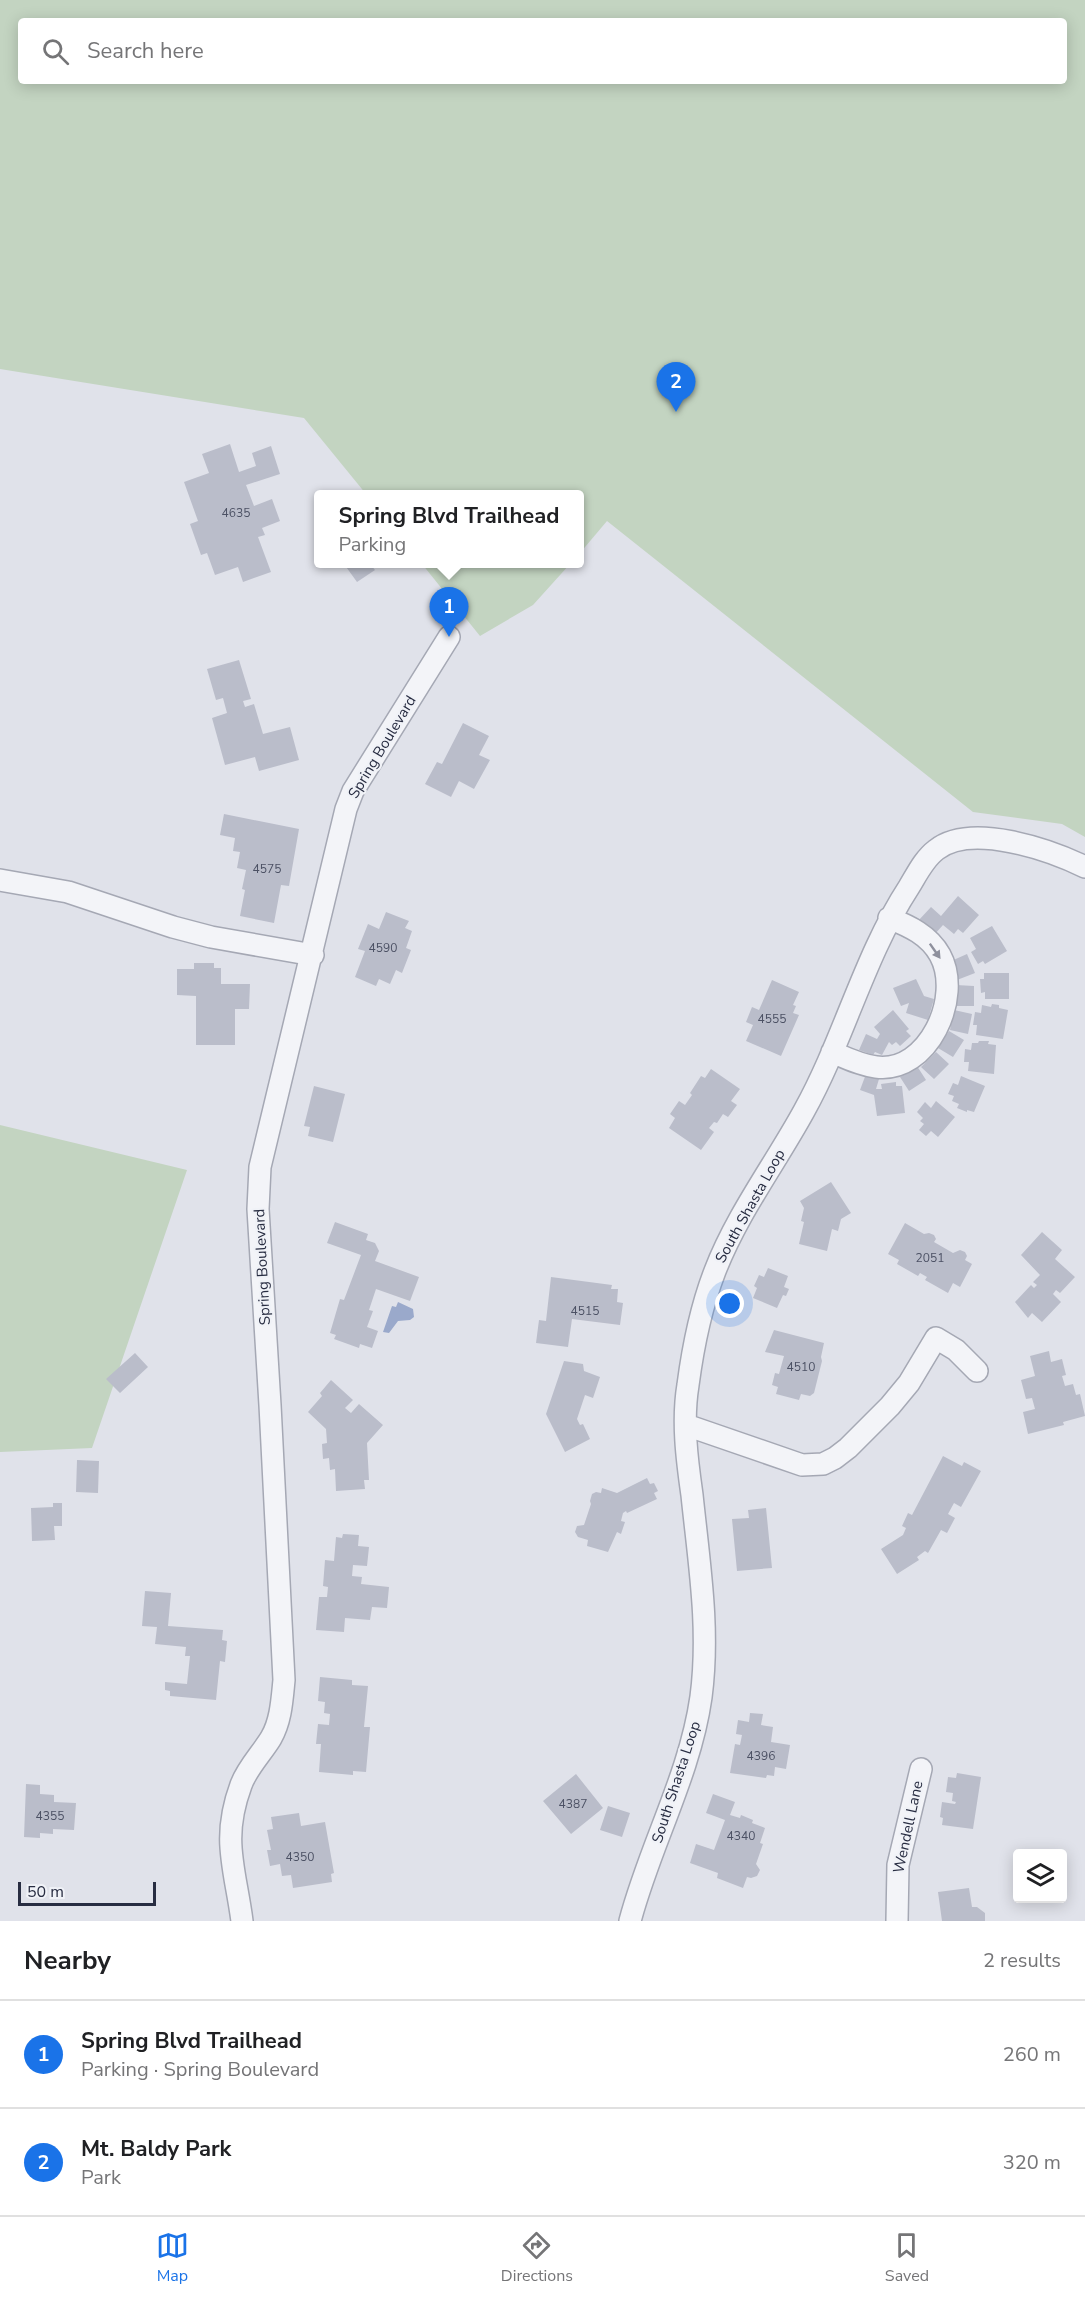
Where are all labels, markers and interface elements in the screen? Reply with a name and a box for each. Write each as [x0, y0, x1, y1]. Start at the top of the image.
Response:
search box [18, 18, 1067, 84]
icon: search [39, 35, 72, 68]
text: Search here [87, 36, 204, 66]
pin: 2 [656, 362, 696, 412]
popup [314, 490, 584, 568]
text: Spring Blvd Trailhead [339, 501, 559, 531]
house number: 4635 [222, 505, 250, 521]
text: Parking [339, 531, 406, 558]
pin: 1 [430, 588, 468, 637]
street label: Spring Boulevard [343, 692, 421, 802]
house number: 4575 [253, 861, 281, 877]
house number: 4590 [369, 940, 397, 956]
one-way arrow [929, 942, 941, 958]
house number: 4555 [758, 1011, 786, 1027]
street label: South Shasta Loop [710, 1145, 790, 1266]
street label: Spring Boulevard [249, 1208, 275, 1326]
house number: 2051 [916, 1250, 944, 1266]
your location [715, 1289, 744, 1318]
house number: 4515 [571, 1303, 599, 1319]
house number: 4510 [787, 1359, 815, 1375]
street label: South Shasta Loop [647, 1718, 705, 1845]
house number: 4396 [747, 1748, 775, 1764]
street label: Wendell Lane [888, 1779, 928, 1875]
house number: 4387 [559, 1796, 587, 1812]
house number: 4355 [36, 1808, 64, 1824]
house number: 4340 [727, 1828, 755, 1844]
house number: 4350 [286, 1849, 314, 1865]
map controls [1013, 1849, 1067, 1903]
button: layers [1013, 1849, 1067, 1903]
scale bar [18, 1879, 156, 1906]
text: 50 m [27, 1881, 64, 1903]
text: Nearby [24, 1943, 111, 1978]
text: 2 results [983, 1947, 1061, 1974]
text: Spring Blvd Trailhead [81, 2026, 302, 2056]
text: 1 [38, 2041, 50, 2068]
text: 260 m [1003, 2041, 1061, 2068]
text: Parking · Spring Boulevard [81, 2056, 319, 2083]
text: Mt. Baldy Park [81, 2134, 231, 2164]
text: 2 [38, 2149, 50, 2176]
text: 320 m [1003, 2149, 1061, 2176]
text: Park [81, 2164, 121, 2191]
tab: Map [156, 2229, 189, 2287]
tab: Directions [501, 2229, 573, 2287]
tab: Saved [885, 2229, 929, 2287]

